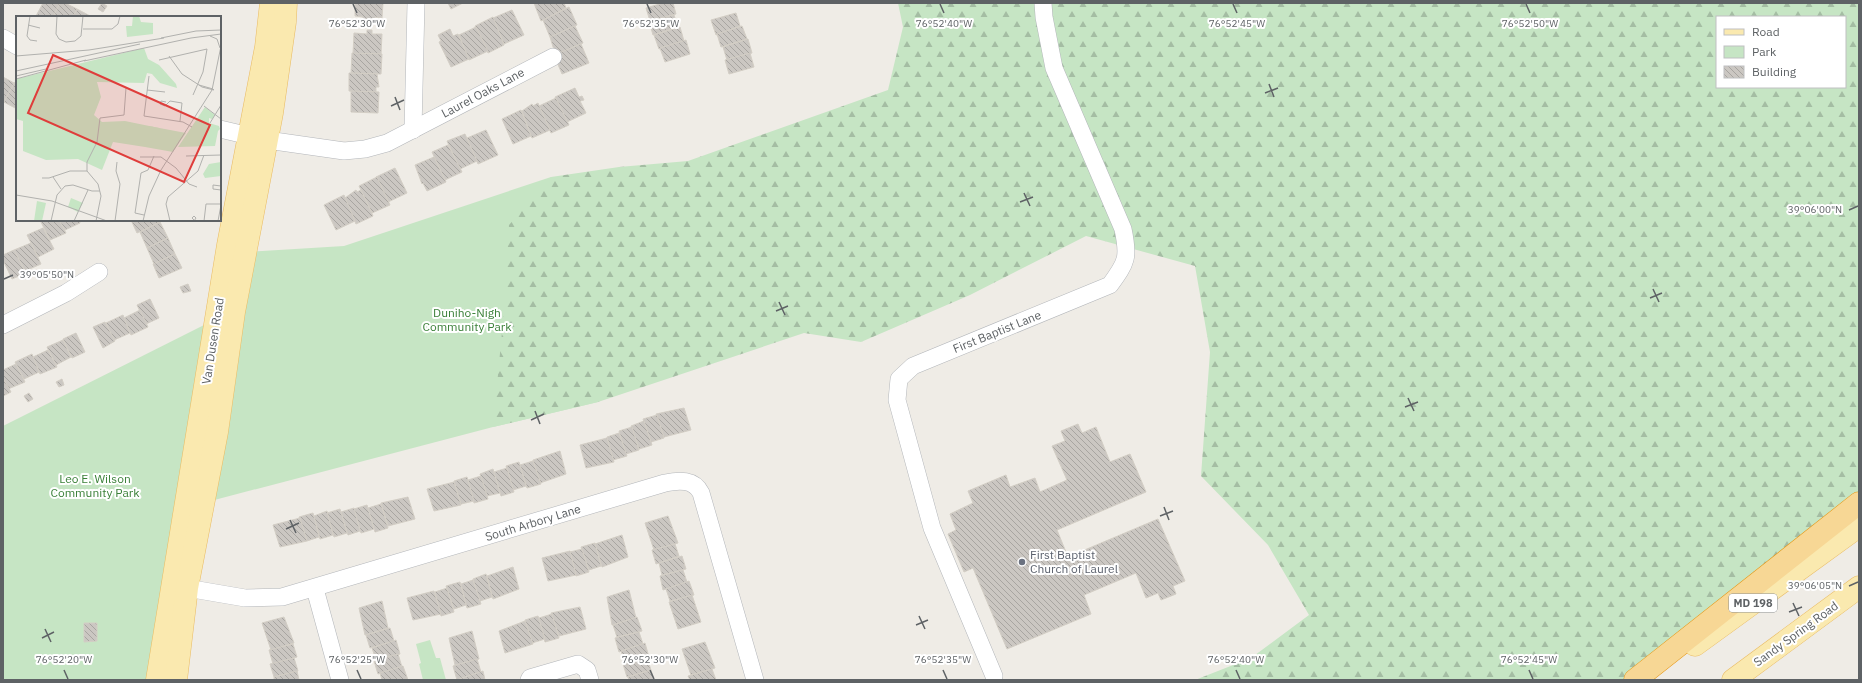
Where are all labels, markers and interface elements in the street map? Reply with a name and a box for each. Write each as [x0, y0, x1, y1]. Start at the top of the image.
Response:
inset map [16, 16, 221, 221]
legend [1716, 16, 1846, 88]
text: 76°52'30"W [329, 17, 385, 30]
text: 76°52'35"W [623, 17, 679, 30]
text: 76°52'40"W [916, 17, 972, 30]
text: 76°52'45"W [1209, 17, 1265, 30]
text: 76°52'50"W [1502, 17, 1558, 30]
text: Road [1752, 24, 1780, 39]
text: Park [1752, 44, 1777, 59]
street label: Laurel Oaks Lane [439, 64, 527, 121]
text: Building [1752, 64, 1797, 79]
text: 39°06'00"N [1788, 203, 1842, 216]
text: 39°05'50"N [20, 268, 74, 281]
street label: Van Dusen Road [198, 297, 227, 385]
park label: Duniho-Nigh Community Park [422, 305, 512, 334]
street label: First Baptist Lane [950, 307, 1044, 356]
park label: Leo E. Wilson Community Park [50, 471, 140, 500]
street label: South Arbory Lane [483, 501, 583, 544]
place label: First Baptist Church of Laurel [1030, 547, 1118, 576]
marker: First Baptist Church of Laurel [1017, 557, 1027, 567]
text: 39°06'05"N [1788, 579, 1842, 592]
road number: MD 198 [1729, 594, 1777, 612]
street label: Sandy Spring Road [1750, 598, 1841, 669]
text: 76°52'20"W [36, 653, 92, 666]
text: 76°52'25"W [329, 653, 385, 666]
text: 76°52'30"W [622, 653, 678, 666]
text: 76°52'35"W [915, 653, 971, 666]
text: 76°52'40"W [1208, 653, 1264, 666]
text: 76°52'45"W [1501, 653, 1557, 666]

